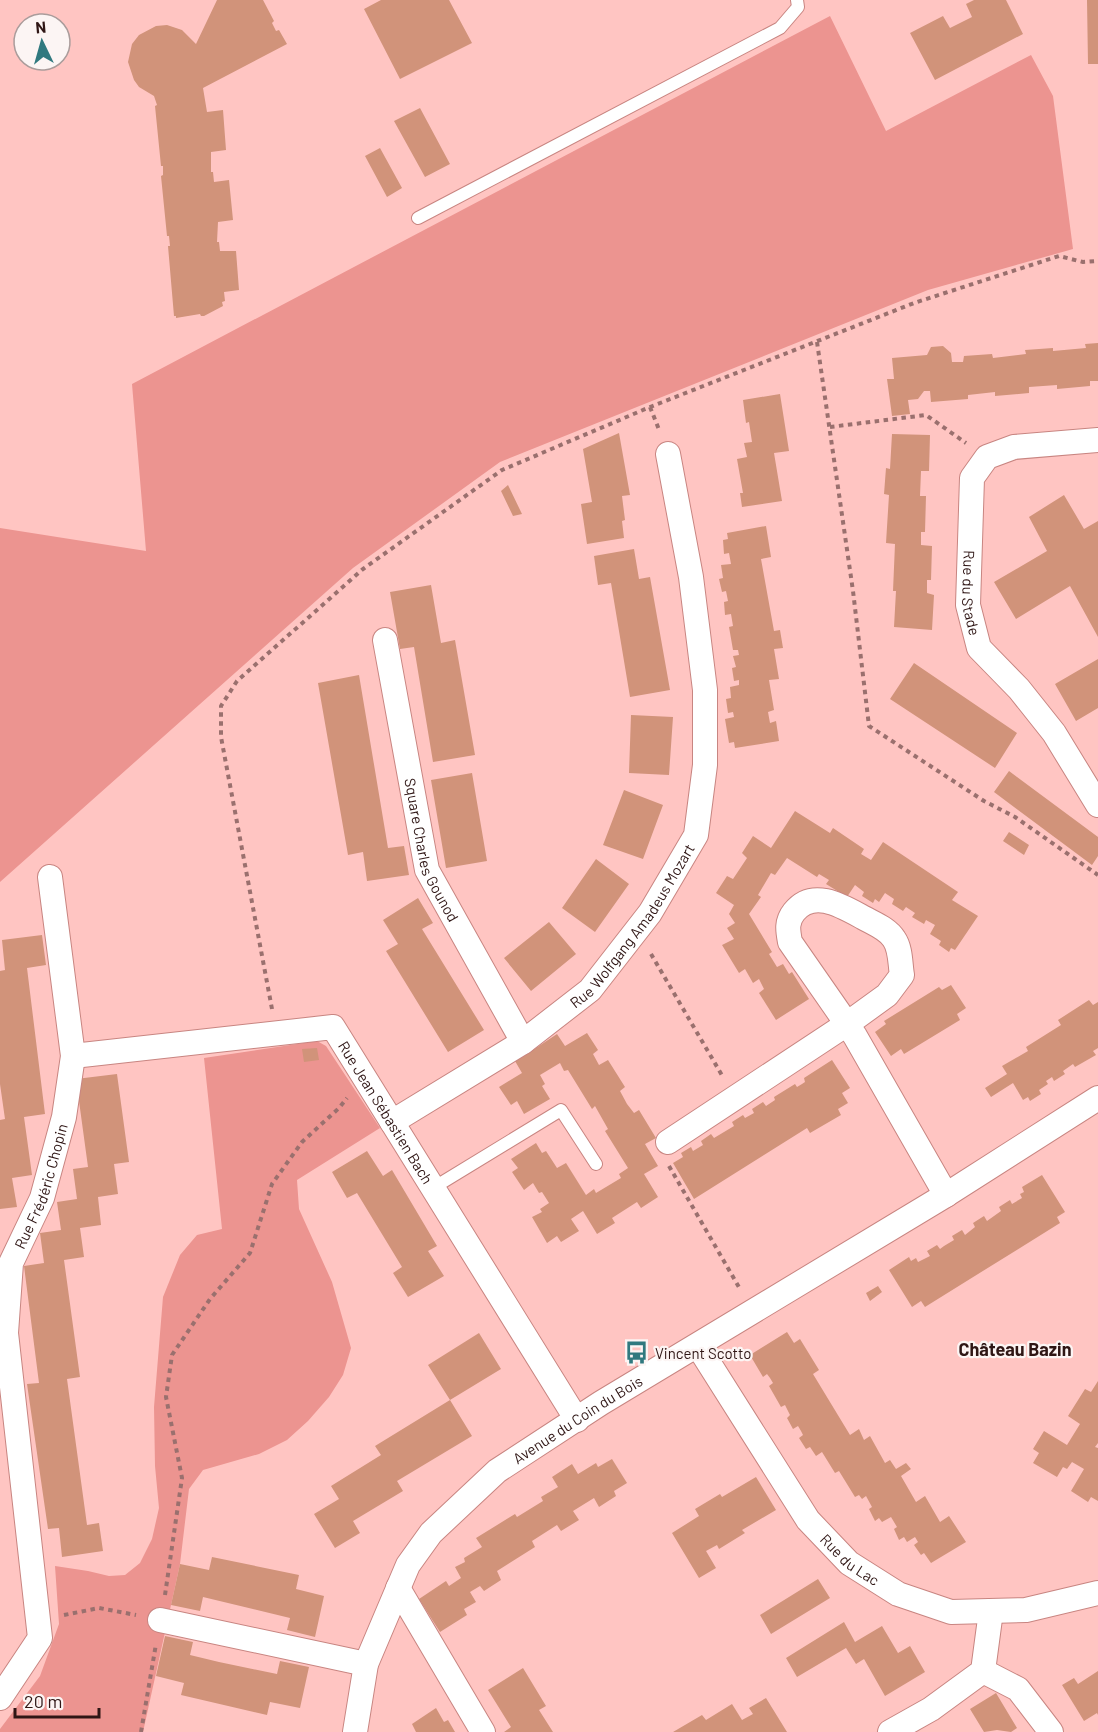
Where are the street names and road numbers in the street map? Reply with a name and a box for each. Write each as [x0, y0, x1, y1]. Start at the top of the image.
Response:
street label: Rue du Stade [959, 550, 984, 637]
street label: Square Charles Gounod [401, 777, 463, 925]
street label: Rue Wolfgang Amadeus Mozart [566, 840, 698, 1011]
street label: Rue Jean Sébastien Bach [335, 1038, 437, 1187]
street label: Rue Frédéric Chopin [10, 1122, 71, 1252]
street label: Avenue du Coin du Bois [509, 1371, 645, 1467]
street label: Rue du Lac [817, 1530, 883, 1589]

